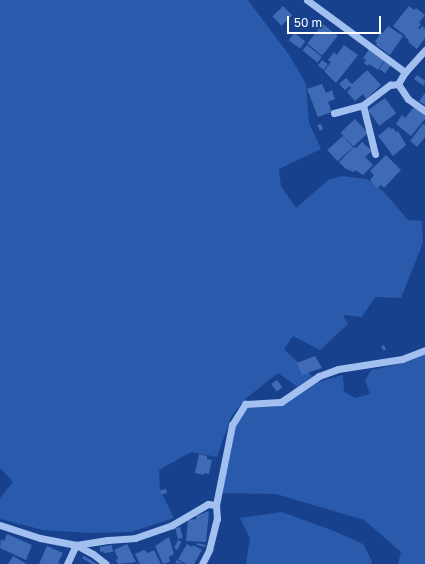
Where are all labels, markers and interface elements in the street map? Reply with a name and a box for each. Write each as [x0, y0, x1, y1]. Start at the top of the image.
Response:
scale bar [289, 8, 383, 34]
text: 50 m [294, 15, 322, 30]

